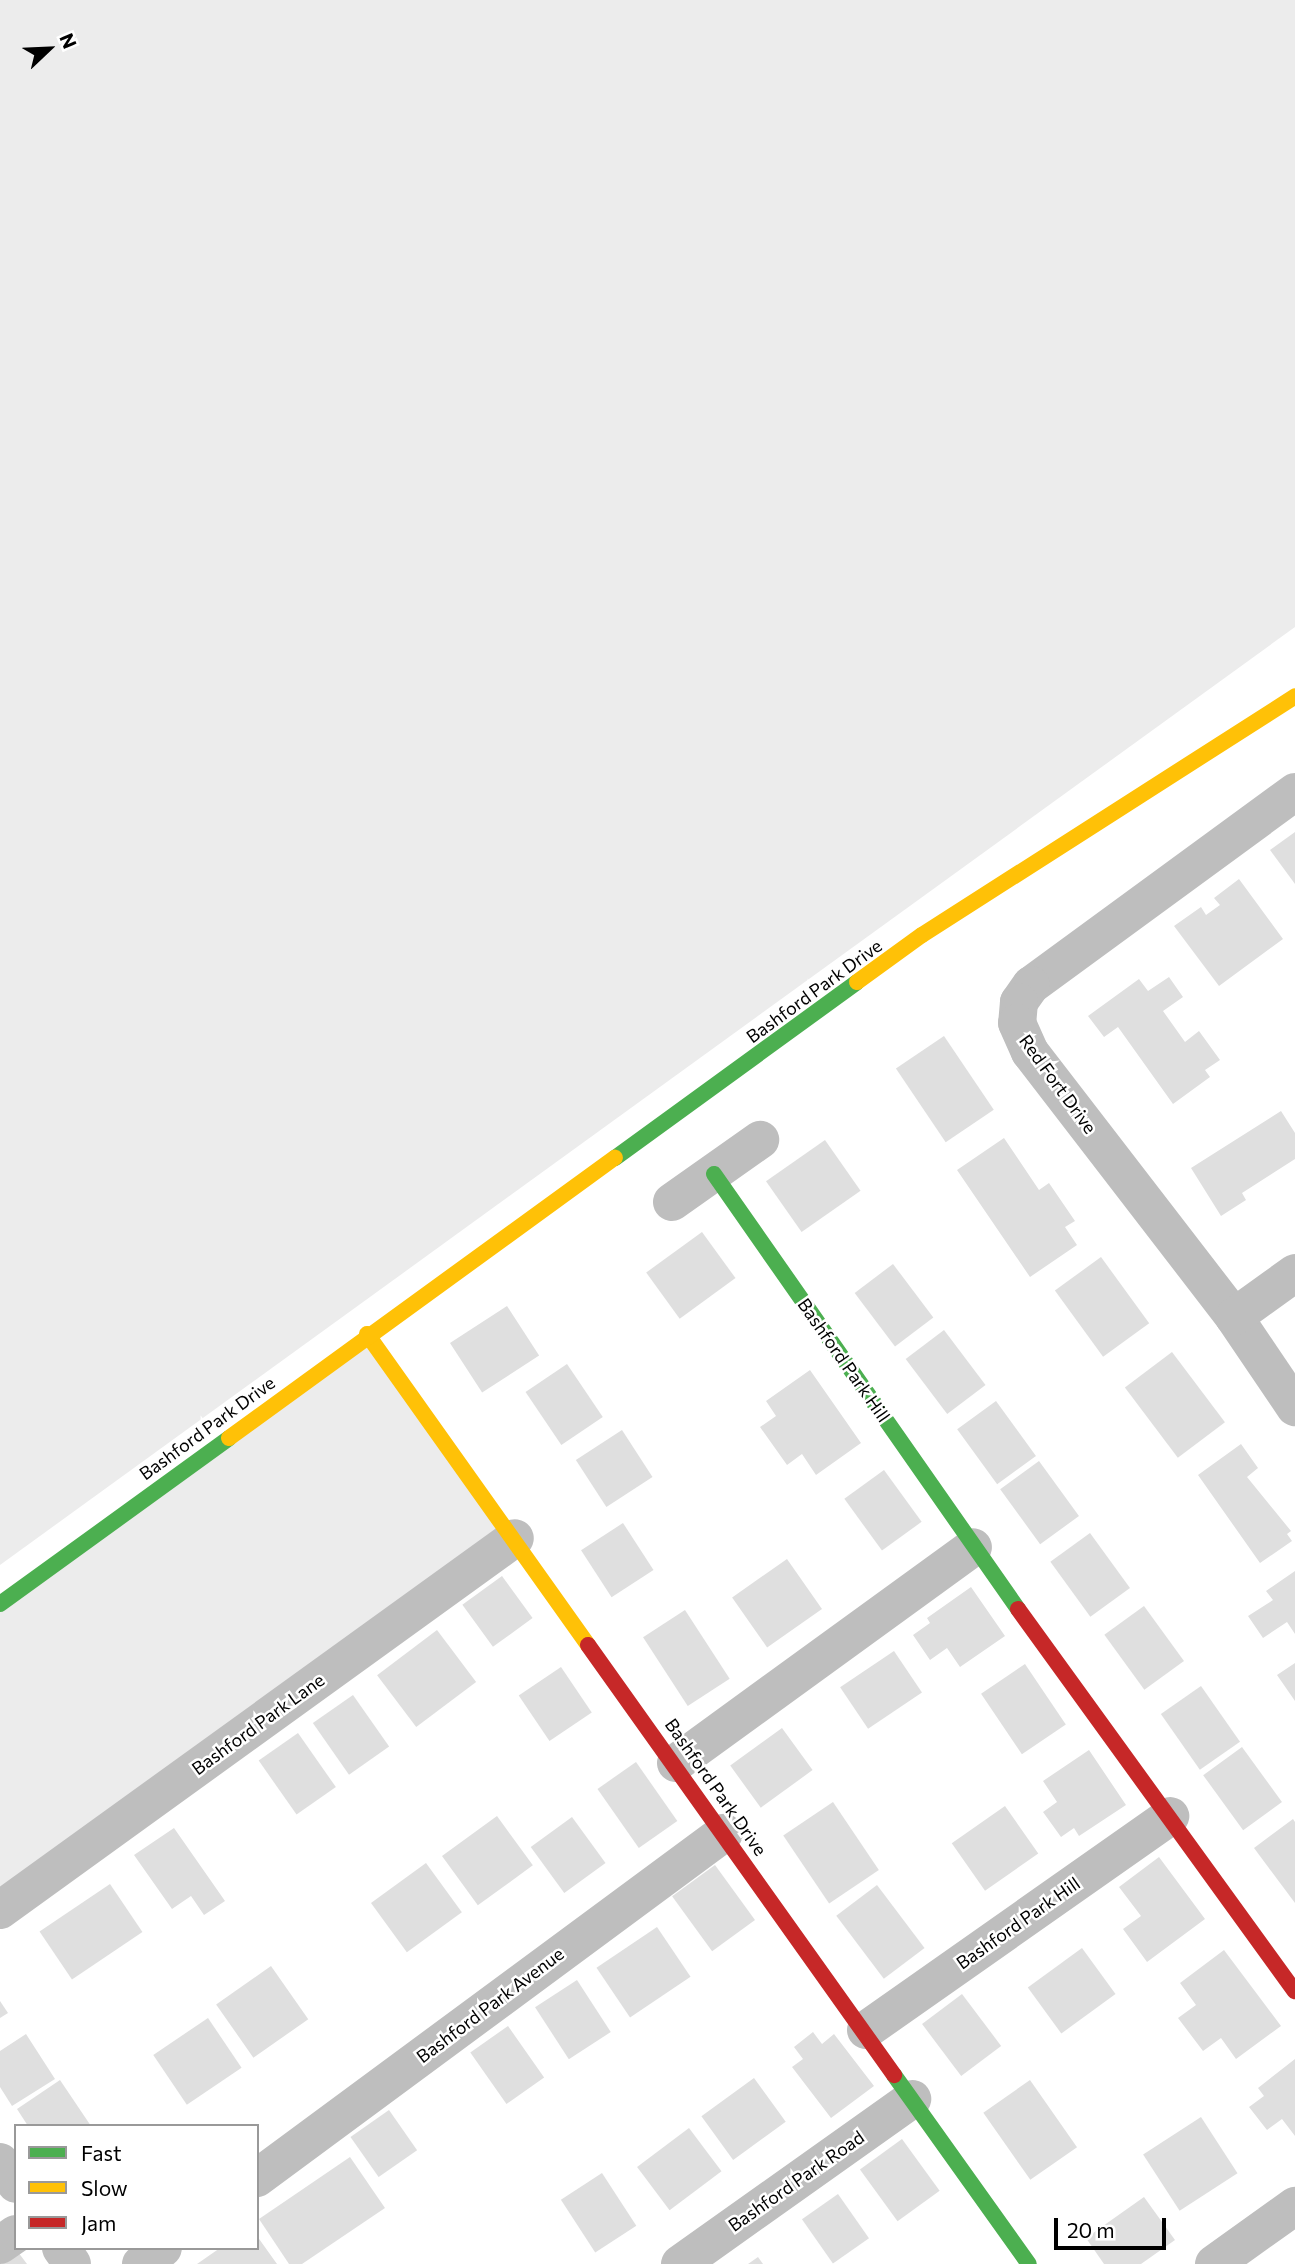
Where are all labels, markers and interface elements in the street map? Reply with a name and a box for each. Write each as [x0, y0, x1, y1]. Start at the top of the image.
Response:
north arrow [14, 14, 84, 84]
text: N [55, 30, 82, 52]
street label: Bashford Park Drive [742, 935, 886, 1047]
street label: Red Fort Drive [1015, 1030, 1101, 1138]
street label: Bashford Park Hill [793, 1294, 895, 1426]
street label: Bashford Park Drive [135, 1372, 279, 1484]
street label: Bashford Park Lane [188, 1669, 328, 1779]
street label: Bashford Park Drive [661, 1714, 771, 1860]
street label: Bashford Park Hill [952, 1872, 1084, 1974]
street label: Bashford Park Avenue [412, 1943, 568, 2067]
legend [14, 2124, 259, 2250]
street label: Bashford Park Road [724, 2126, 868, 2236]
text: Fast [81, 2140, 122, 2165]
text: Slow [81, 2175, 128, 2200]
scale bar [1057, 2204, 1169, 2248]
text: Jam [81, 2210, 116, 2235]
text: 20 m [1067, 2217, 1115, 2242]

